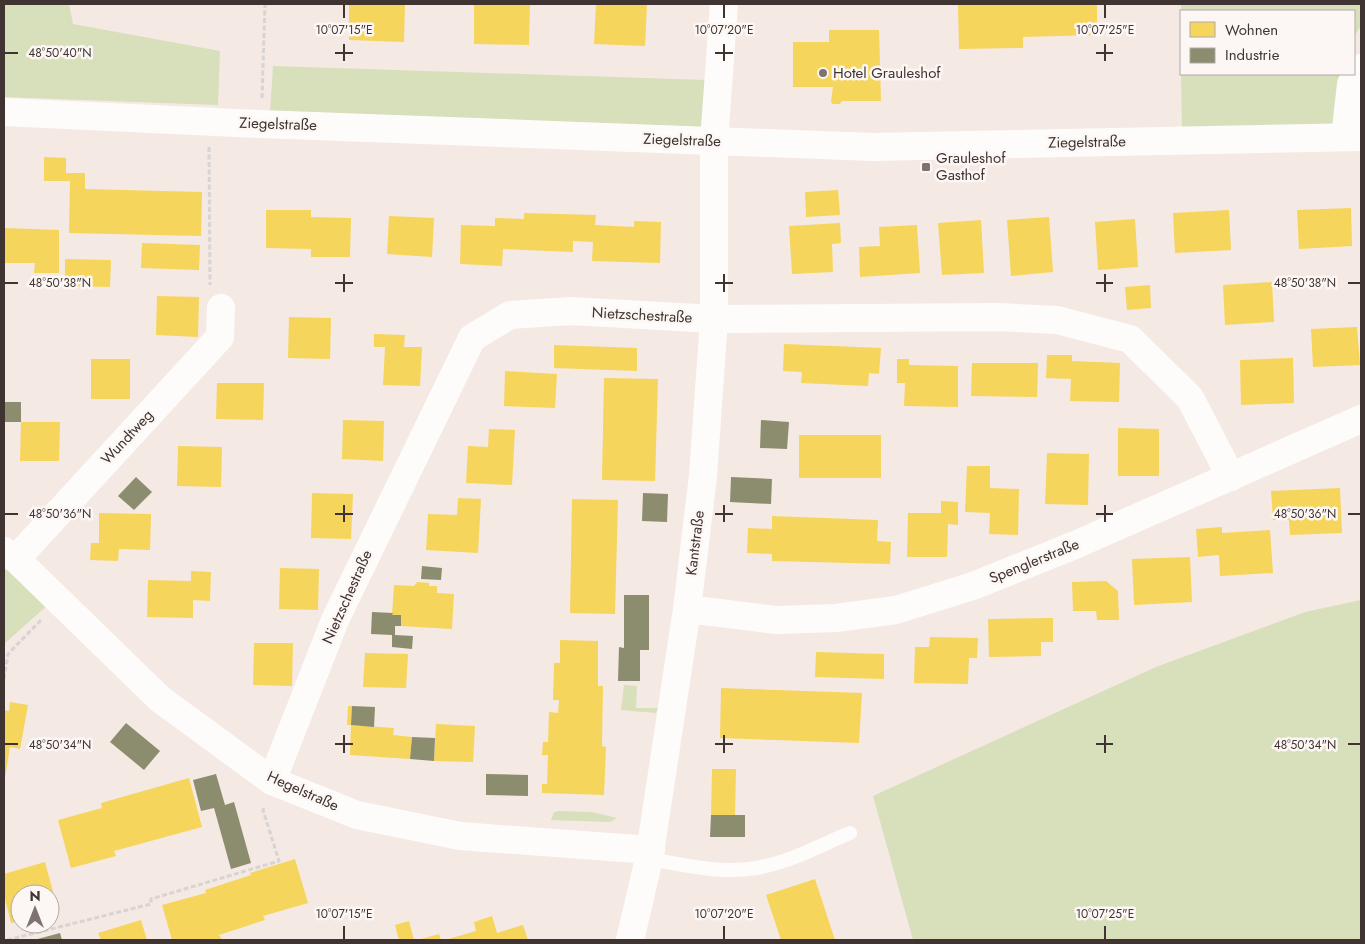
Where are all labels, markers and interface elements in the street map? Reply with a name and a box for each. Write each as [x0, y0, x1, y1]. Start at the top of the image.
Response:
legend [1180, 10, 1355, 75]
text: Wohnen [1225, 19, 1278, 41]
text: 10°07'15"E [315, 21, 373, 39]
text: 10°07'20"E [694, 21, 754, 39]
text: 10°07'25"E [1076, 21, 1134, 39]
text: 48°50'40"N [28, 44, 92, 62]
text: Industrie [1225, 44, 1280, 66]
place label: Hotel Grauleshof [833, 62, 941, 84]
marker: Hotel Grauleshof [817, 67, 829, 79]
street label: Ziegelstraße [239, 112, 317, 136]
street label: Ziegelstraße [643, 128, 721, 152]
street label: Ziegelstraße [1048, 130, 1126, 154]
place label: Grauleshof Gasthof [936, 147, 1006, 186]
marker: Grauleshof Gasthof [920, 161, 932, 173]
text: 48°50'38"N [29, 274, 91, 292]
text: 48°50'38"N [1274, 274, 1336, 292]
street label: Nietzschestraße [591, 301, 693, 329]
street label: Wundtweg [96, 405, 158, 469]
text: 48°50'36"N [29, 505, 91, 523]
text: 48°50'36"N [1274, 505, 1336, 523]
street label: Kantstraße [680, 509, 710, 577]
street label: Spenglerstraße [986, 533, 1083, 589]
street label: Nietzschestraße [316, 546, 378, 648]
text: 48°50'34"N [29, 736, 91, 754]
text: 48°50'34"N [1274, 736, 1336, 754]
street label: Hegelstraße [264, 765, 343, 817]
north arrow [10, 884, 60, 934]
text: N [29, 886, 41, 906]
text: 10°07'15"E [315, 905, 373, 923]
text: 10°07'20"E [694, 905, 754, 923]
text: 10°07'25"E [1076, 905, 1134, 923]

